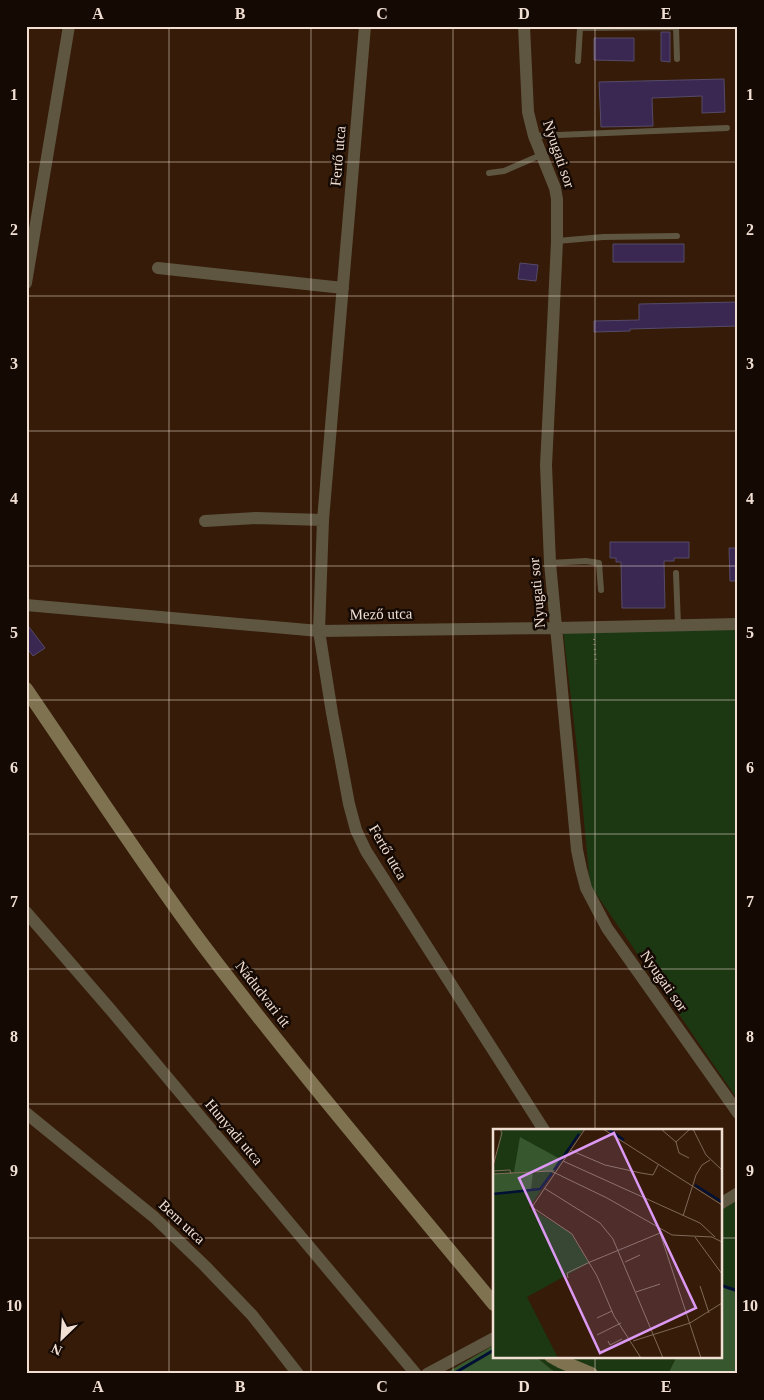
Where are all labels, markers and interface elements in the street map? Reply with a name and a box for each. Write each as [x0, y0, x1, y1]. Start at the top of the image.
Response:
text: A [92, 5, 104, 22]
text: B [235, 5, 246, 22]
text: C [376, 5, 388, 22]
text: D [518, 5, 530, 22]
text: E [661, 5, 671, 22]
text: 1 [10, 86, 18, 103]
text: 1 [746, 86, 754, 103]
street label: Nyugati sor [540, 118, 578, 190]
street label: Fertő utca [327, 125, 349, 187]
text: 2 [10, 221, 18, 238]
text: 2 [746, 221, 754, 238]
text: 3 [10, 355, 18, 372]
text: 3 [746, 355, 754, 372]
text: 4 [10, 490, 18, 507]
text: 4 [746, 490, 754, 507]
street label: Nyugati sor [526, 557, 548, 629]
street label: Mező utca [349, 605, 413, 623]
text: 5 [10, 624, 18, 641]
text: 5 [746, 624, 754, 641]
text: 6 [10, 759, 18, 776]
text: 6 [746, 759, 754, 776]
street label: Fertő utca [366, 822, 410, 882]
text: 7 [10, 893, 18, 910]
text: 7 [746, 893, 754, 910]
street label: Nyugati sor [637, 948, 691, 1014]
street label: Nádudvari út [232, 958, 294, 1031]
text: 8 [10, 1028, 18, 1045]
text: 8 [746, 1028, 754, 1045]
street label: Hunyadi utca [202, 1096, 266, 1168]
inset map [493, 1129, 722, 1358]
text: 9 [10, 1162, 18, 1179]
text: 9 [746, 1162, 754, 1179]
street label: Bem utca [156, 1197, 209, 1248]
text: 10 [6, 1297, 22, 1314]
text: 10 [742, 1297, 758, 1314]
north arrow [38, 1312, 88, 1362]
text: N [49, 1340, 64, 1358]
text: A [92, 1378, 104, 1395]
text: B [235, 1378, 246, 1395]
text: C [376, 1378, 388, 1395]
text: D [518, 1378, 530, 1395]
text: E [661, 1378, 671, 1395]

